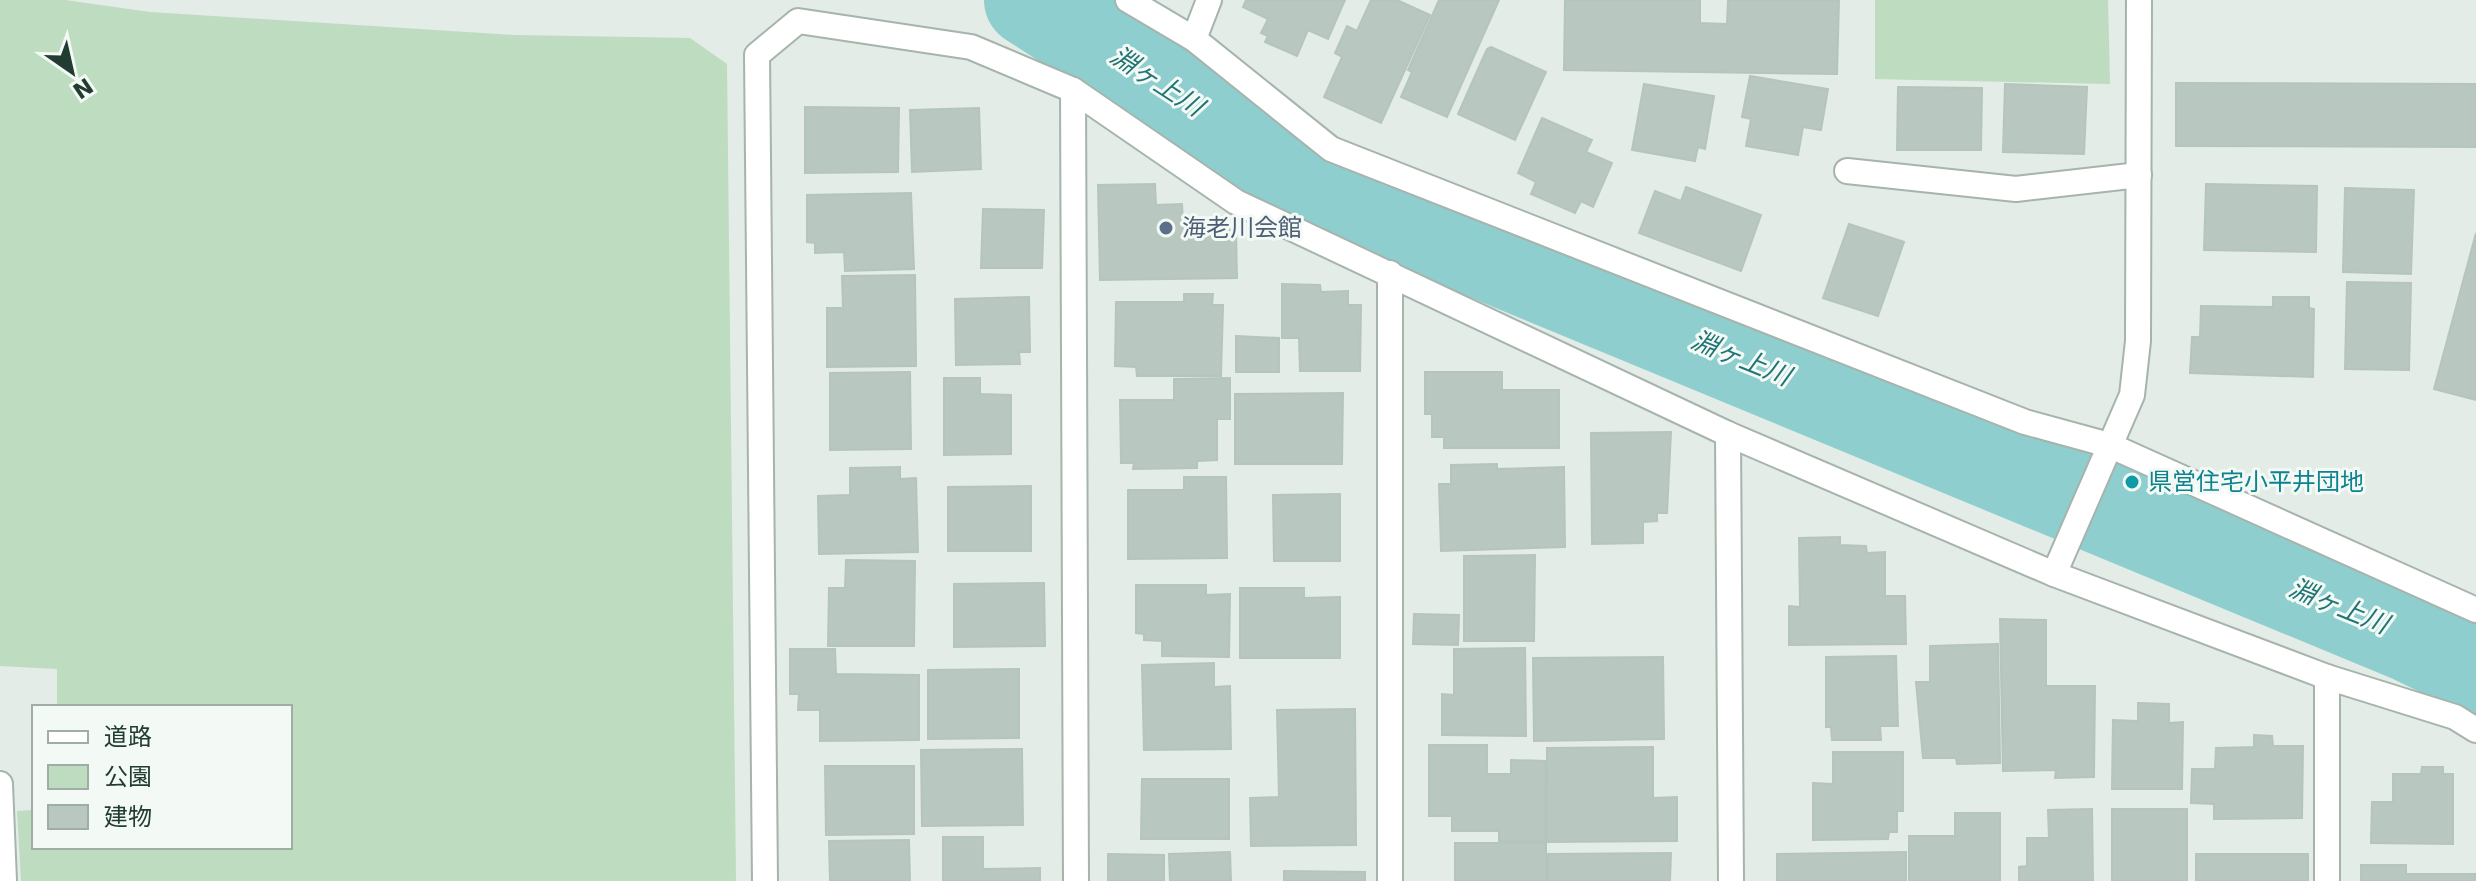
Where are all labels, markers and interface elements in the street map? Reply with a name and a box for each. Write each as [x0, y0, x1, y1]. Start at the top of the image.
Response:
north arrow [32, 32, 112, 112]
water label: 淵ヶ上川 [1105, 40, 1211, 124]
text: N [68, 73, 98, 104]
place label: 海老川会館 [1182, 214, 1302, 242]
marker: 海老川会館 [1157, 219, 1175, 237]
water label: 淵ヶ上川 [1687, 325, 1798, 393]
place label: 県営住宅小平井団地 [2148, 468, 2364, 496]
marker: 県営住宅小平井団地 [2123, 473, 2141, 491]
water label: 淵ヶ上川 [2285, 573, 2396, 641]
legend [32, 705, 292, 849]
text: 道路 [104, 723, 152, 751]
text: 公園 [104, 763, 152, 791]
text: 建物 [104, 803, 152, 831]

